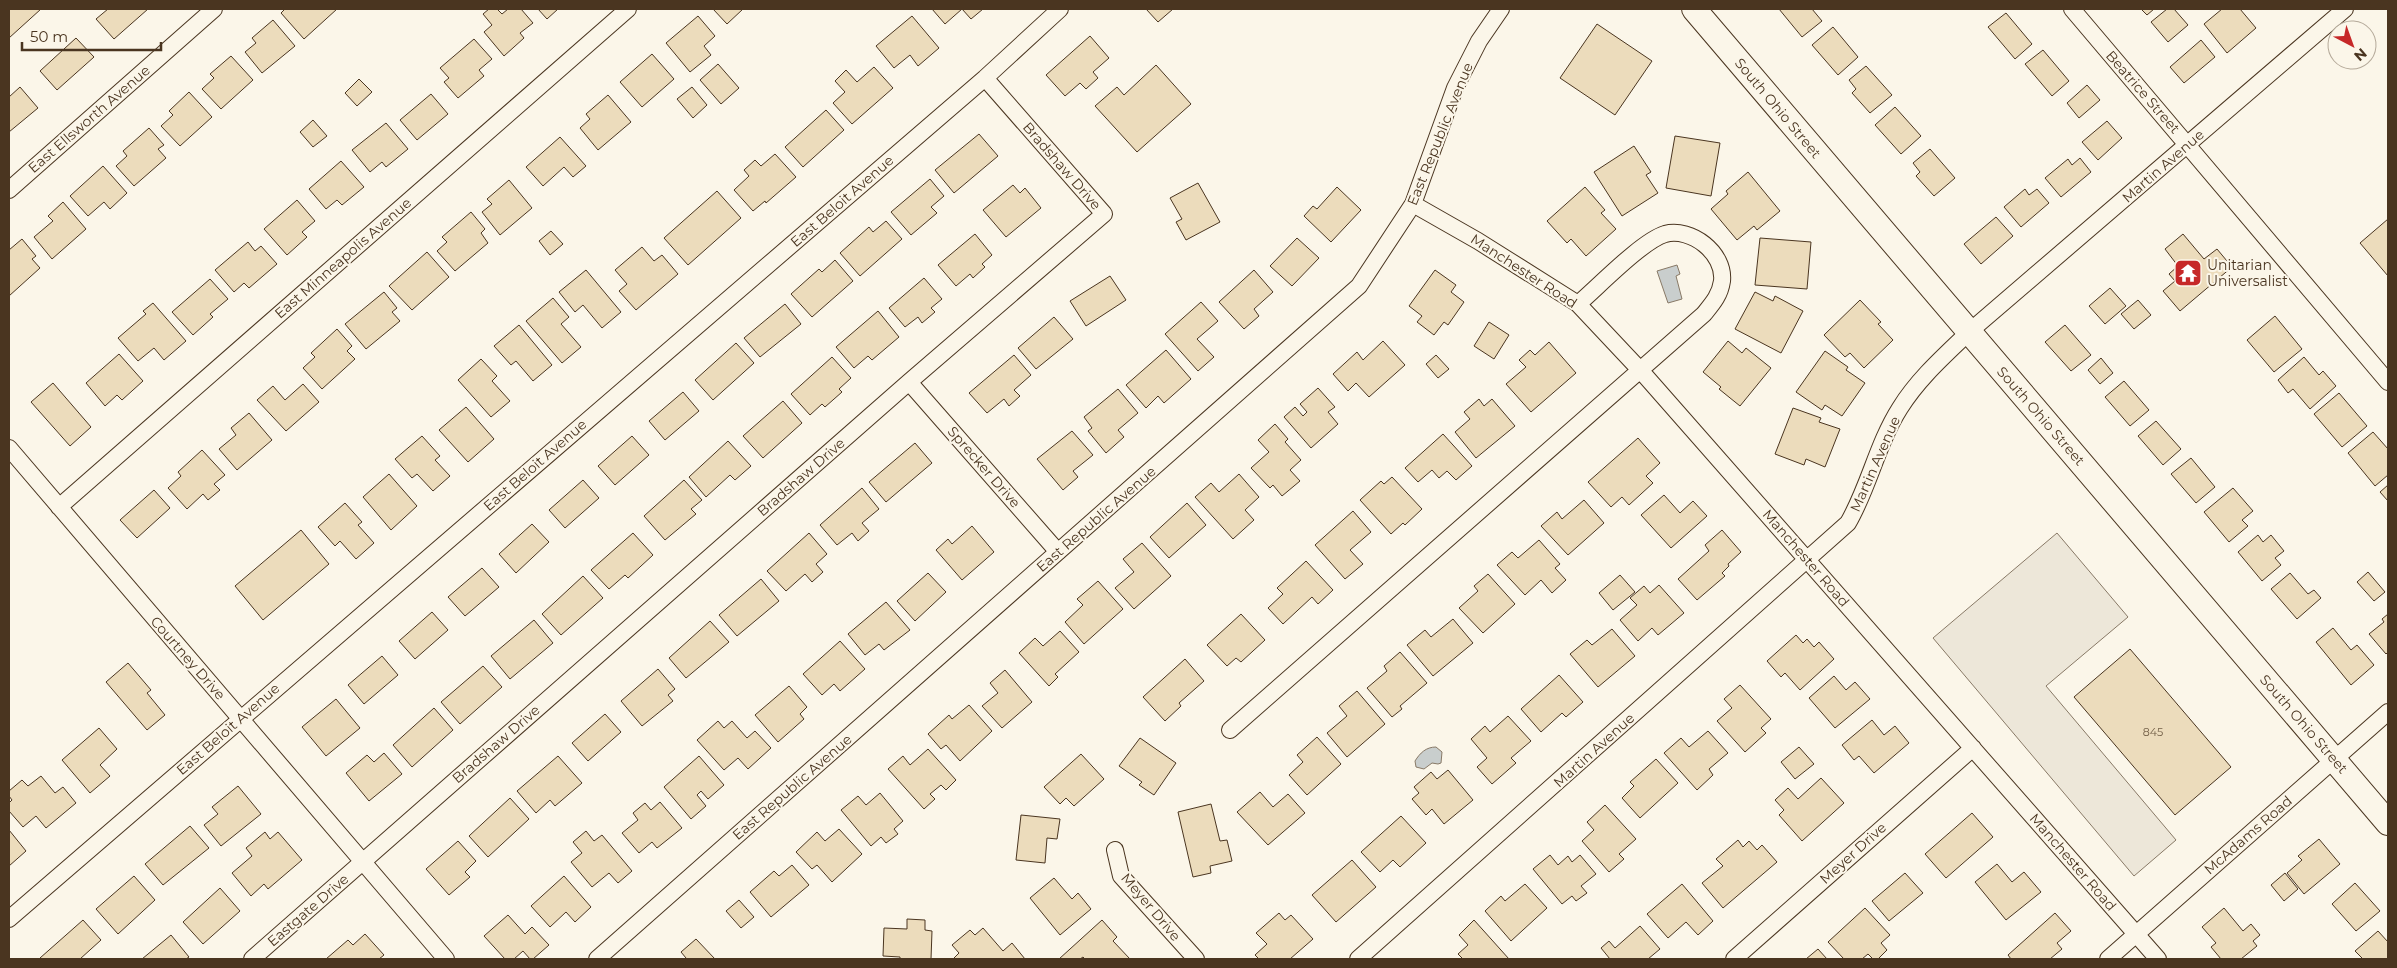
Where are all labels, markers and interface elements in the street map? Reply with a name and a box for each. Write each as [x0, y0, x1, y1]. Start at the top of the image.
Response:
scale bar [22, 20, 161, 52]
north arrow [2327, 20, 2377, 70]
text: 50 m [30, 27, 68, 46]
text: N [2350, 44, 2371, 65]
street label: Beatrice Street [2102, 47, 2184, 137]
street label: South Ohio Street [1731, 54, 1825, 162]
street label: East Republic Avenue [1403, 60, 1477, 208]
street label: East Ellsworth Avenue [24, 61, 154, 177]
street label: Bradshaw Drive [1019, 118, 1105, 214]
street label: Martin Avenue [2118, 125, 2208, 207]
street label: East Beloit Avenue [787, 151, 897, 251]
street label: East Minneapolis Avenue [271, 194, 415, 322]
street label: Manchester Road [1467, 230, 1581, 312]
place label: Unitarian Universalist [2207, 256, 2288, 290]
temple icon: Unitarian Universalist [2173, 258, 2203, 288]
street label: South Ohio Street [1993, 363, 2089, 469]
street label: Martin Avenue [1846, 413, 1904, 515]
street label: East Beloit Avenue [480, 415, 590, 515]
street label: Sprecker Drive [944, 423, 1024, 511]
street label: Bradshaw Drive [753, 434, 849, 520]
street label: East Republic Avenue [1033, 462, 1159, 576]
street label: Manchester Road [1759, 506, 1853, 610]
street label: Courtney Drive [147, 612, 229, 704]
street label: South Ohio Street [2256, 671, 2352, 777]
street label: East Beloit Avenue [173, 679, 283, 779]
street label: Bradshaw Drive [448, 701, 544, 787]
street label: Martin Avenue [1550, 709, 1638, 791]
house number: 845 [2143, 725, 2163, 739]
street label: East Republic Avenue [729, 730, 855, 844]
street label: McAdams Road [2200, 792, 2296, 878]
street label: Manchester Road [2026, 810, 2120, 914]
street label: Meyer Drive [1816, 818, 1890, 888]
street label: Meyer Drive [1117, 869, 1185, 945]
street label: Eastgate Drive [264, 870, 352, 950]

